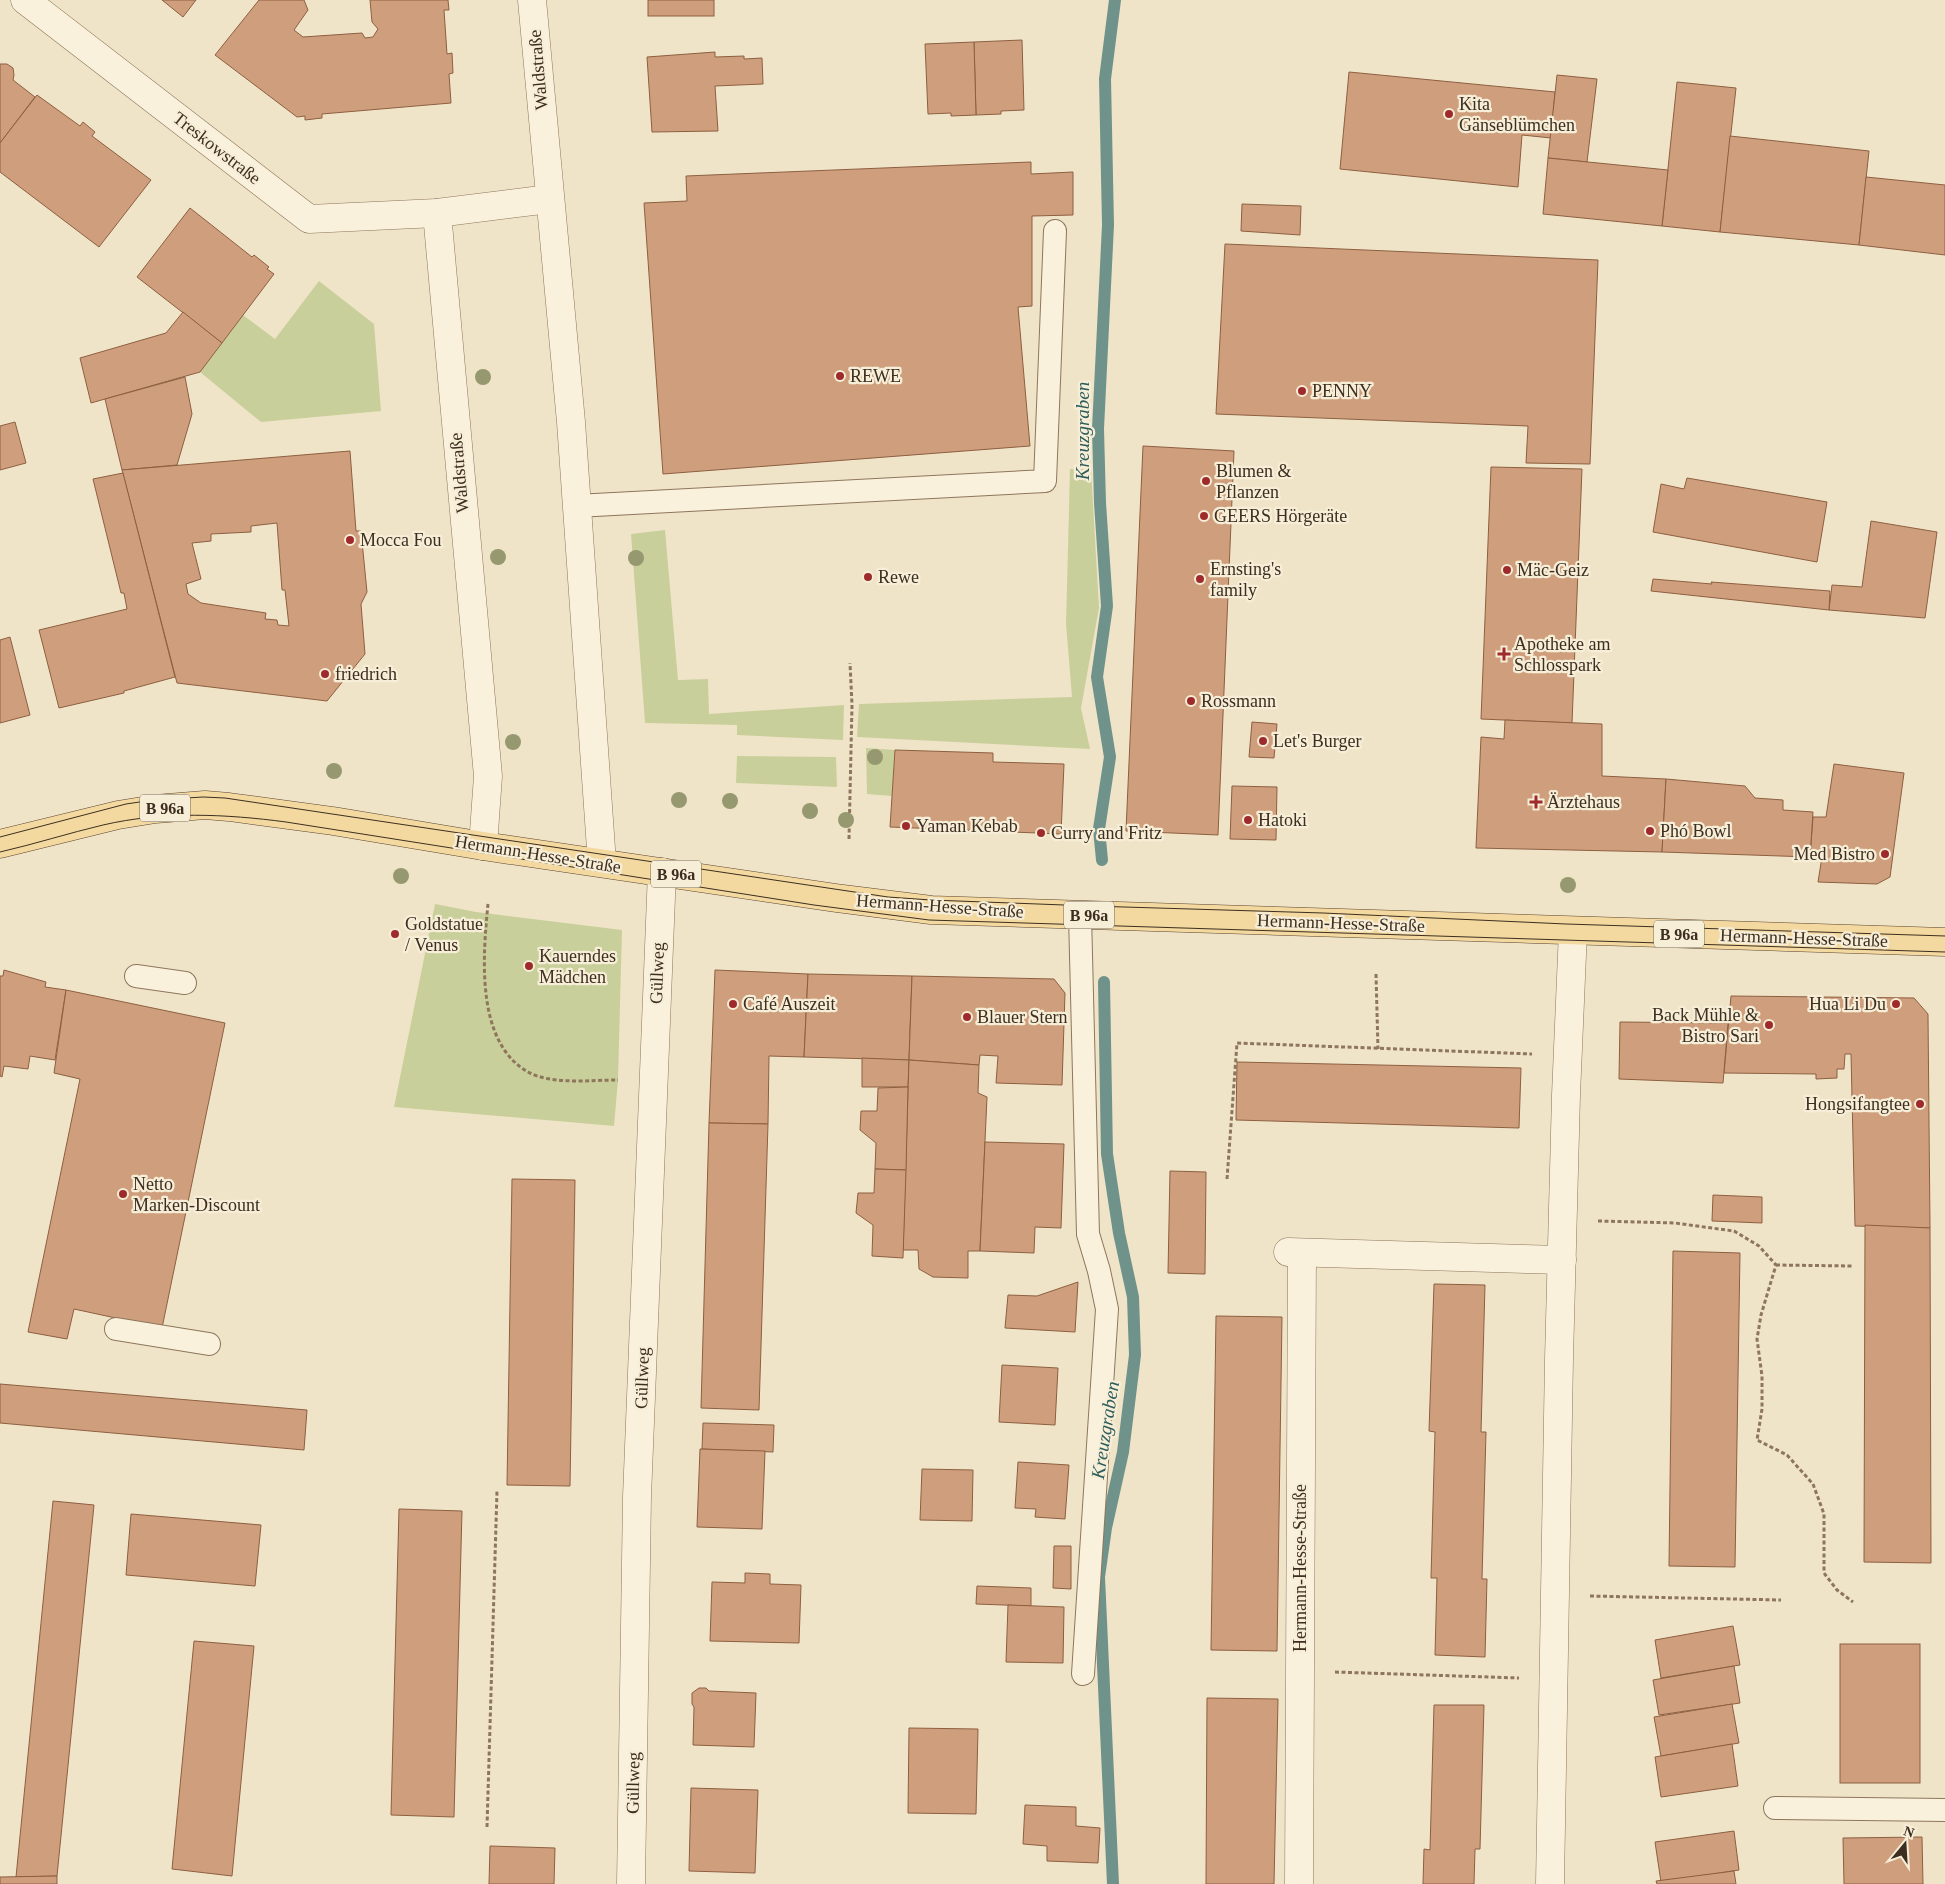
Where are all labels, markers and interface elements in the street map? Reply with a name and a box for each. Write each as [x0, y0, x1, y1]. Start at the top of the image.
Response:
street label: Waldstraße [525, 29, 551, 111]
place label: Kita Gänseblümchen [1459, 94, 1575, 135]
street label: Treskowstraße [169, 108, 265, 188]
marker: Kita Gänseblümchen [1443, 108, 1455, 120]
place label: REWE [850, 366, 901, 386]
marker: REWE [834, 370, 846, 382]
place label: PENNY [1312, 381, 1372, 401]
water label: Kreuzgraben [1072, 382, 1093, 481]
marker: PENNY [1296, 385, 1308, 397]
street label: Waldstraße [446, 432, 472, 514]
place label: Blumen & Pflanzen [1216, 461, 1292, 502]
marker: Blumen & Pflanzen [1200, 475, 1212, 487]
place label: GEERS Hörgeräte [1214, 506, 1347, 526]
marker: GEERS Hörgeräte [1198, 510, 1210, 522]
place label: Mocca Fou [360, 530, 441, 550]
marker: Mocca Fou [344, 534, 356, 546]
place label: Ernsting's family [1210, 559, 1281, 600]
place label: Mäc-Geiz [1517, 560, 1589, 580]
marker: Mäc-Geiz [1501, 564, 1513, 576]
place label: Rewe [878, 567, 919, 587]
marker: Rewe [862, 571, 874, 583]
marker: Ernsting's family [1194, 573, 1206, 585]
place label: Apotheke am Schlosspark [1514, 634, 1610, 675]
marker: Apotheke am Schlosspark [1498, 648, 1510, 660]
place label: friedrich [335, 664, 397, 684]
marker: friedrich [319, 668, 331, 680]
place label: Rossmann [1201, 691, 1276, 711]
marker: Rossmann [1185, 695, 1197, 707]
place label: Let's Burger [1273, 731, 1361, 751]
marker: Let's Burger [1257, 735, 1269, 747]
place label: Ärztehaus [1547, 792, 1620, 812]
road number: B 96a [140, 794, 190, 821]
marker: Ärztehaus [1529, 795, 1543, 809]
place label: Hatoki [1258, 810, 1307, 830]
marker: Hatoki [1242, 814, 1254, 826]
place label: Yaman Kebab [916, 816, 1018, 836]
marker: Yaman Kebab [900, 820, 912, 832]
place label: Phó Bowl [1660, 821, 1732, 841]
place label: Curry and Fritz [1051, 823, 1162, 843]
marker: Phó Bowl [1644, 825, 1656, 837]
marker: Curry and Fritz [1035, 827, 1047, 839]
street label: Hermann-Hesse-Straße [454, 831, 623, 877]
place label: Med Bistro [1793, 844, 1875, 864]
marker: Med Bistro [1879, 848, 1891, 860]
road number: B 96a [651, 861, 701, 888]
street label: Hermann-Hesse-Straße [856, 890, 1024, 922]
road number: B 96a [1064, 902, 1114, 928]
street label: Hermann-Hesse-Straße [1257, 910, 1425, 936]
place label: Goldstatue / Venus [405, 914, 483, 955]
road number: B 96a [1654, 921, 1704, 948]
street label: Hermann-Hesse-Straße [1720, 925, 1888, 951]
marker: Goldstatue / Venus [389, 928, 401, 940]
street label: Güllweg [646, 942, 668, 1004]
place label: Kauerndes Mädchen [539, 946, 616, 987]
marker: Kauerndes Mädchen [523, 960, 535, 972]
place label: Café Auszeit [743, 994, 835, 1014]
place label: Hua Li Du [1809, 994, 1886, 1014]
marker: Café Auszeit [727, 998, 739, 1010]
marker: Hua Li Du [1890, 998, 1902, 1010]
place label: Back Mühle & Bistro Sari [1652, 1005, 1759, 1046]
place label: Blauer Stern [977, 1007, 1067, 1027]
marker: Blauer Stern [961, 1011, 973, 1023]
marker: Back Mühle & Bistro Sari [1763, 1019, 1775, 1031]
place label: Hongsifangtee [1805, 1094, 1910, 1114]
marker: Hongsifangtee [1914, 1098, 1926, 1110]
place label: Netto Marken-Discount [133, 1174, 260, 1215]
marker: Netto Marken-Discount [117, 1188, 129, 1200]
street label: Güllweg [631, 1347, 653, 1409]
water label: Kreuzgraben [1087, 1380, 1123, 1481]
street label: Hermann-Hesse-Straße [1290, 1484, 1310, 1652]
street label: Güllweg [622, 1752, 644, 1814]
north arrow [1880, 1819, 1930, 1869]
text: N [1902, 1823, 1916, 1841]

